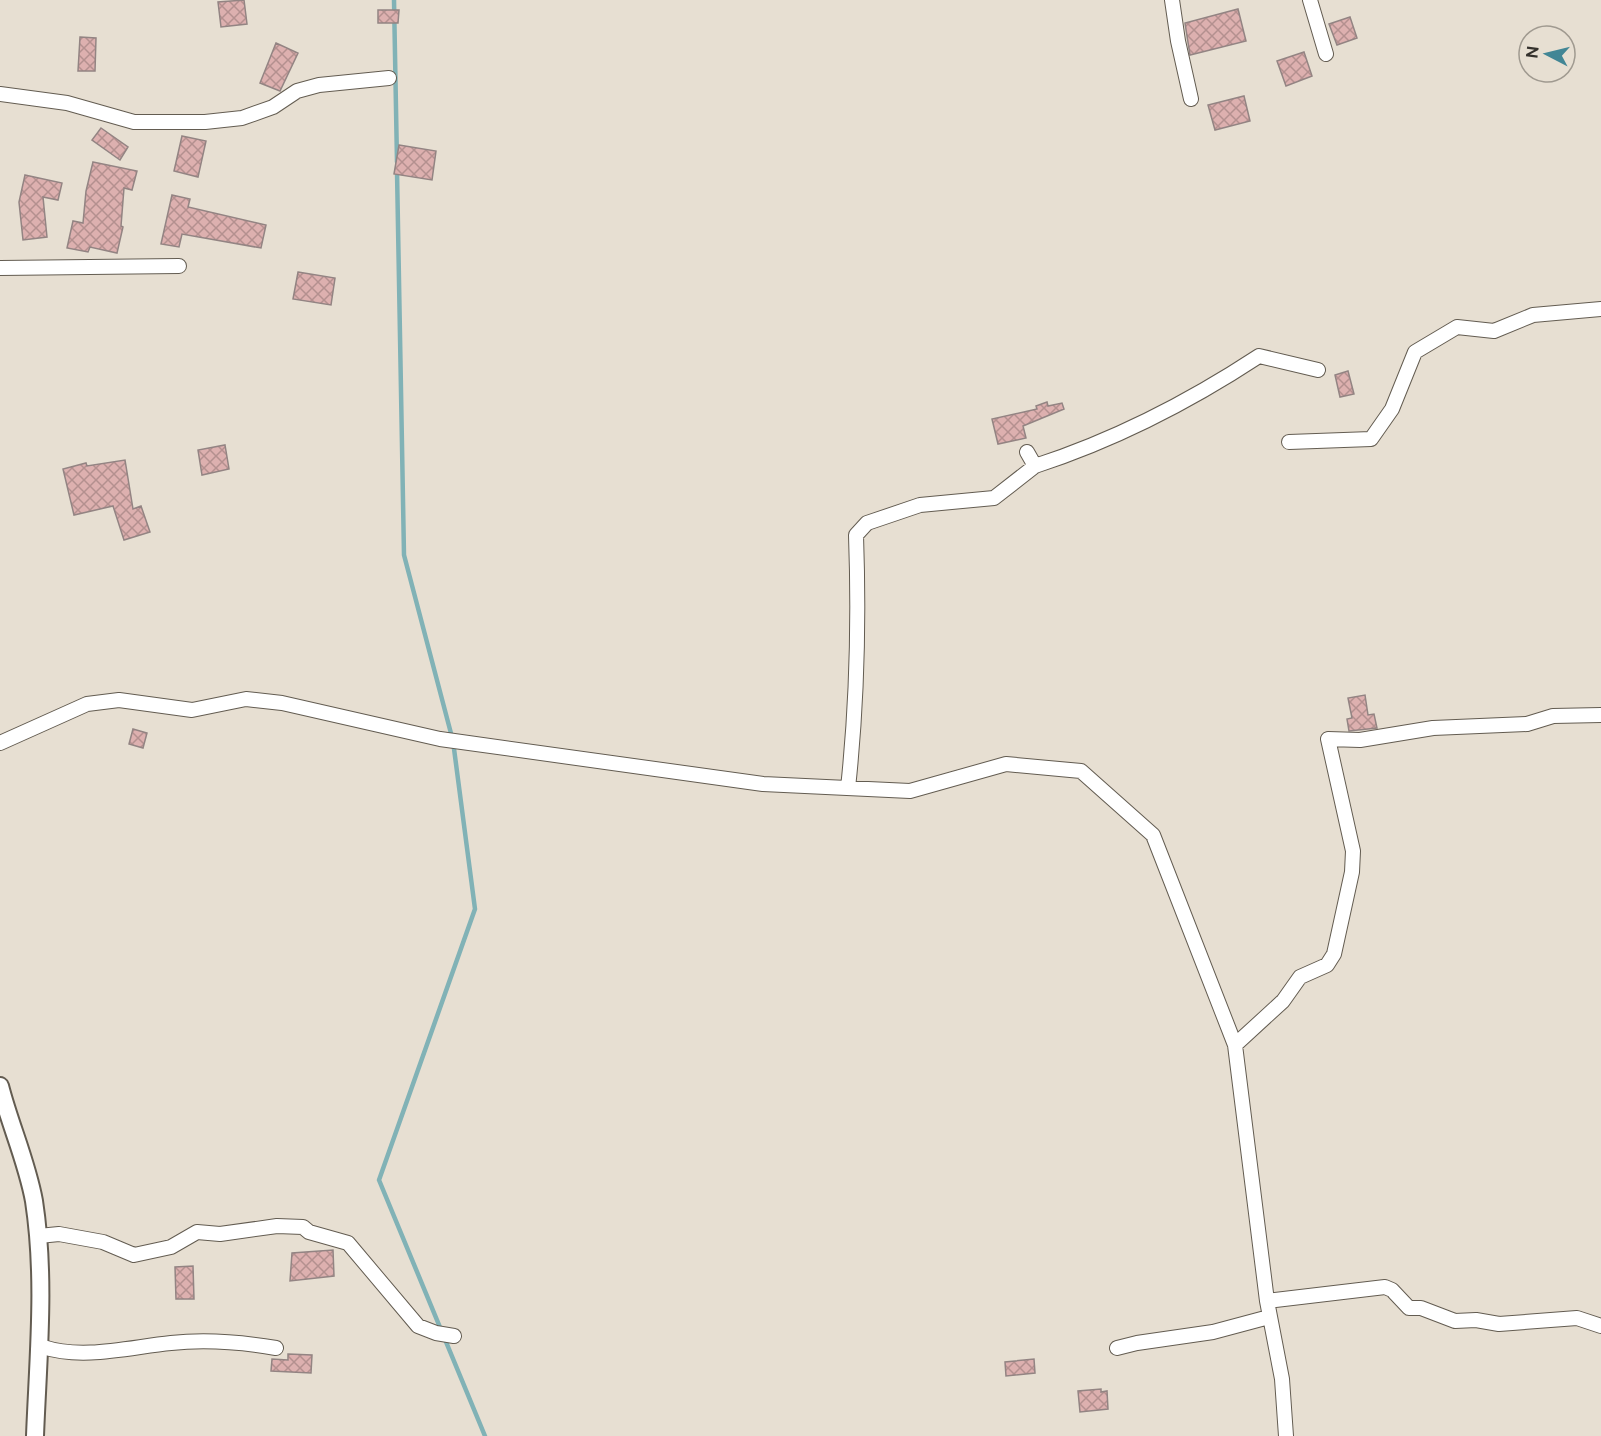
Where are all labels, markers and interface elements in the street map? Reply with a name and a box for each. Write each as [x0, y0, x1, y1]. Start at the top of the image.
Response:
north arrow [1517, 24, 1577, 84]
text: N [1522, 45, 1543, 60]

